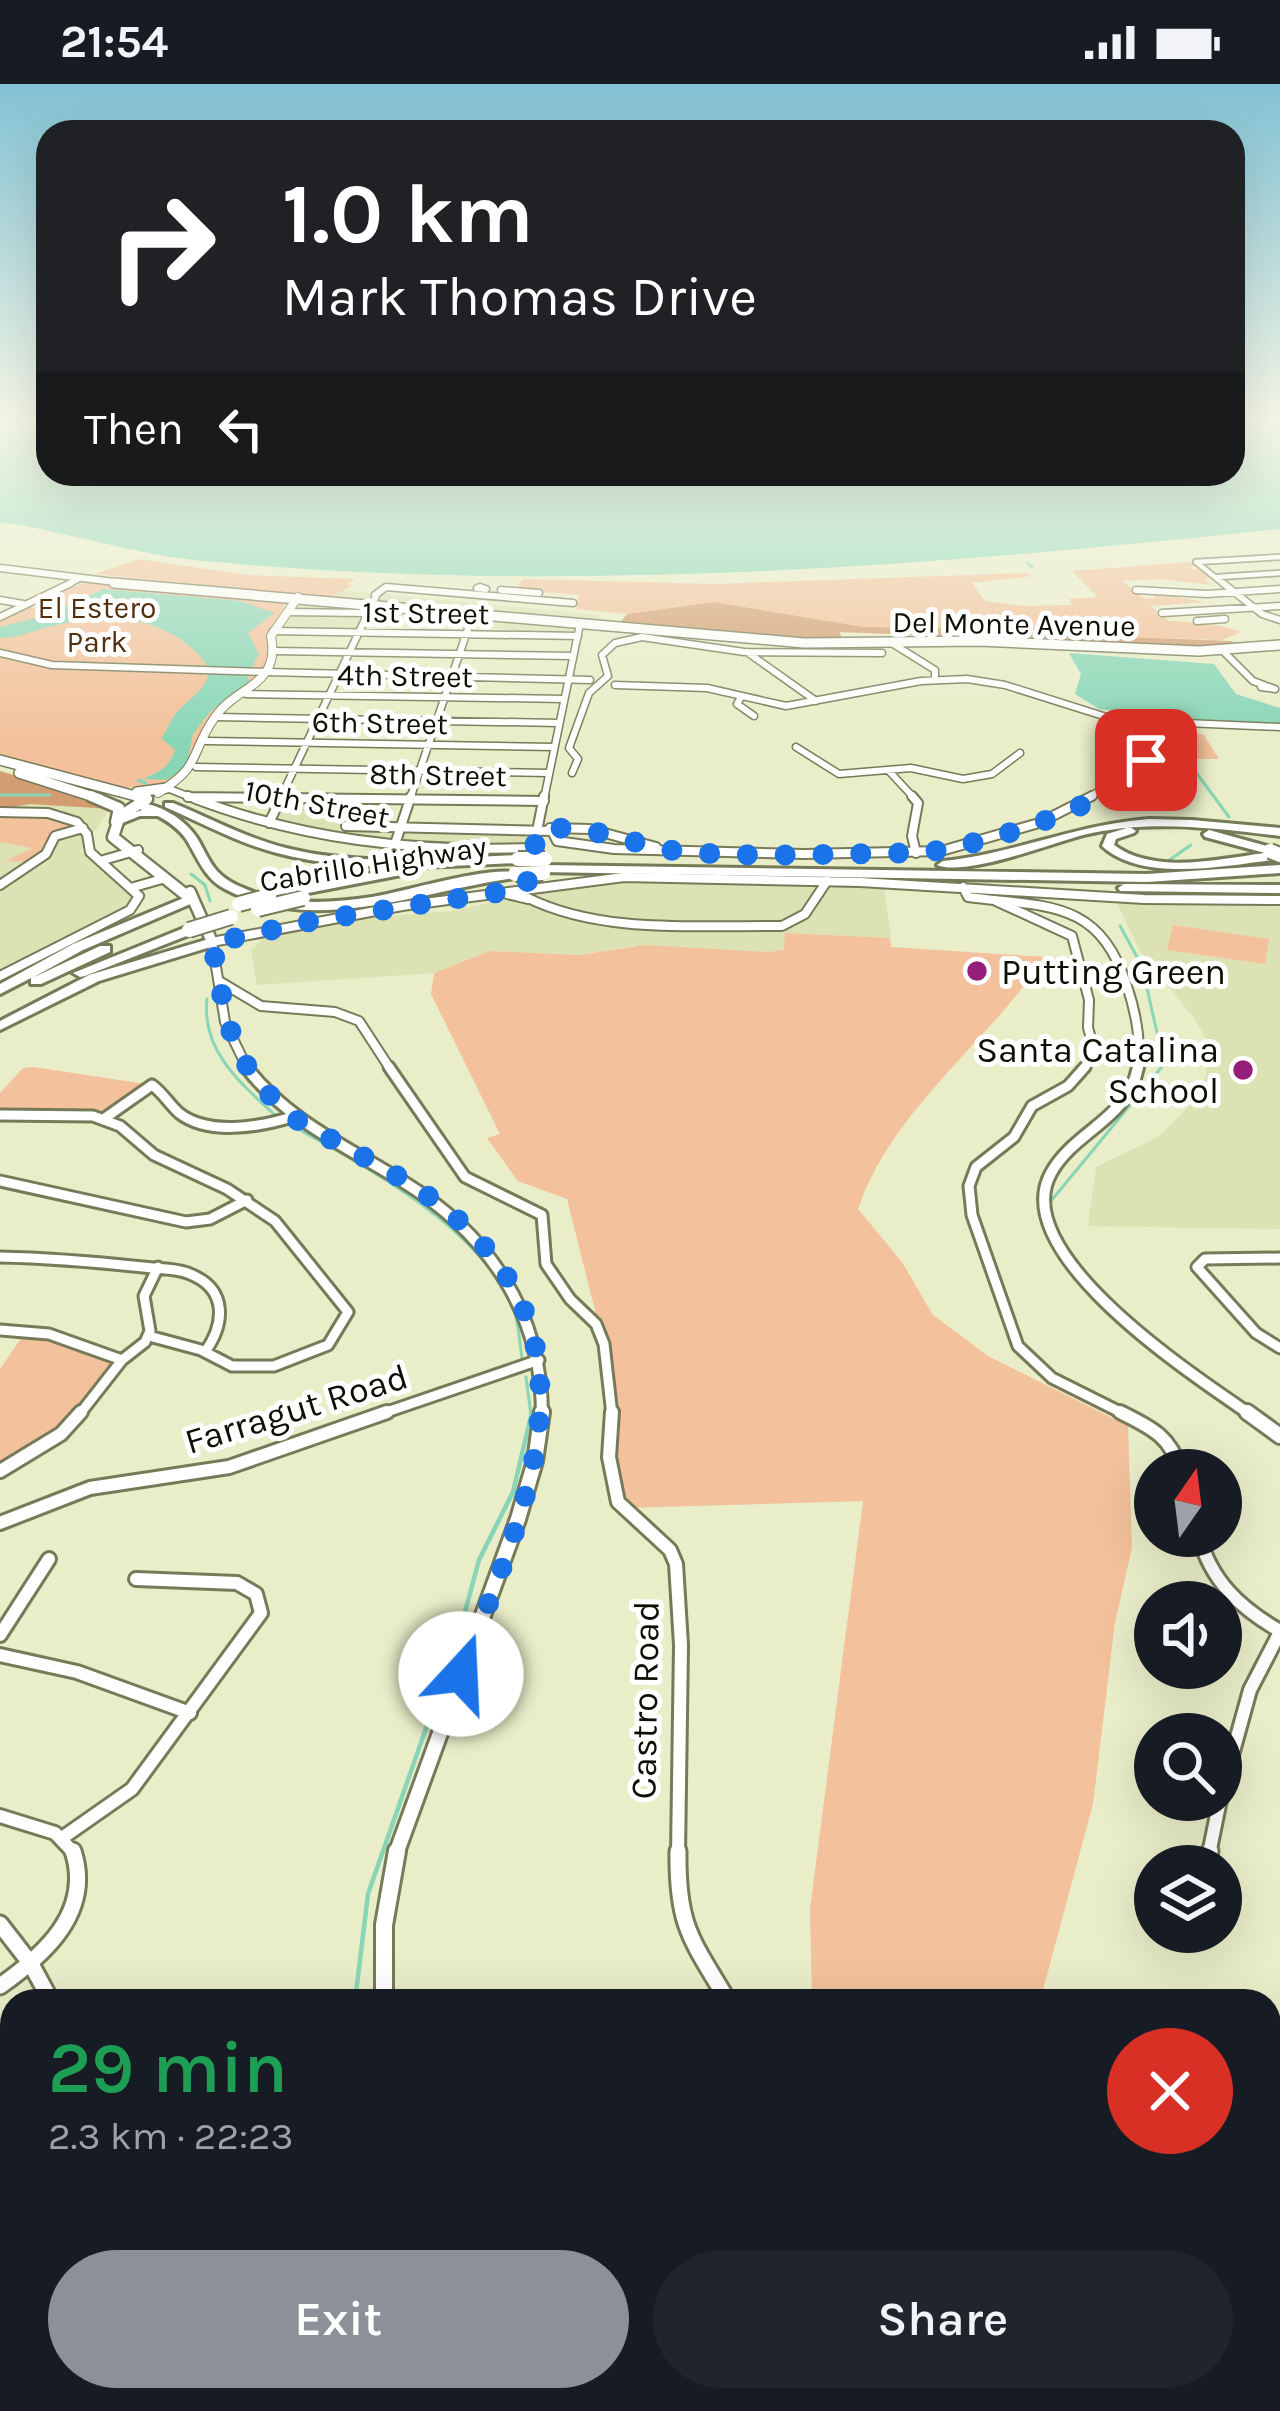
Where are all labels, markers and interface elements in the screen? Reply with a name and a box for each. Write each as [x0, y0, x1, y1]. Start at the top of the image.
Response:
text: 21:54 [60, 16, 168, 68]
text: 1.0 km [282, 165, 534, 263]
icon: right [84, 168, 240, 324]
text: Mark Thomas Drive [282, 265, 757, 329]
icon: left [208, 396, 274, 462]
text: Then [84, 403, 184, 455]
park label: El Estero Park [38, 590, 156, 660]
street label: 1st Street [362, 594, 490, 632]
street label: Del Monte Avenue [892, 604, 1136, 644]
street label: 4th Street [337, 657, 473, 695]
street label: 6th Street [312, 704, 448, 742]
pin [1095, 709, 1197, 811]
icon: arrive [1113, 727, 1179, 793]
street label: 8th Street [369, 756, 507, 794]
street label: 10th Street [242, 772, 392, 836]
street label: Cabrillo Highway [257, 828, 489, 900]
place label: Putting Green [1001, 951, 1226, 993]
marker: Putting Green [964, 958, 990, 984]
place label: Santa Catalina School [976, 1029, 1219, 1112]
marker: Santa Catalina School [1230, 1057, 1256, 1083]
street label: Farragut Road [180, 1355, 413, 1463]
north arrow [1134, 1449, 1242, 1557]
map controls [1134, 1449, 1242, 1953]
button: sound [1134, 1581, 1242, 1689]
street label: Castro Road [622, 1600, 668, 1800]
position arrow [398, 1611, 524, 1737]
button: search [1134, 1713, 1242, 1821]
button: layers [1134, 1845, 1242, 1953]
text: 29 min [48, 2026, 288, 2110]
button: close [1107, 2028, 1233, 2154]
text: 2.3 km · 22:23 [48, 2113, 294, 2159]
button: Exit [48, 2250, 629, 2388]
button: Share [653, 2250, 1233, 2388]

